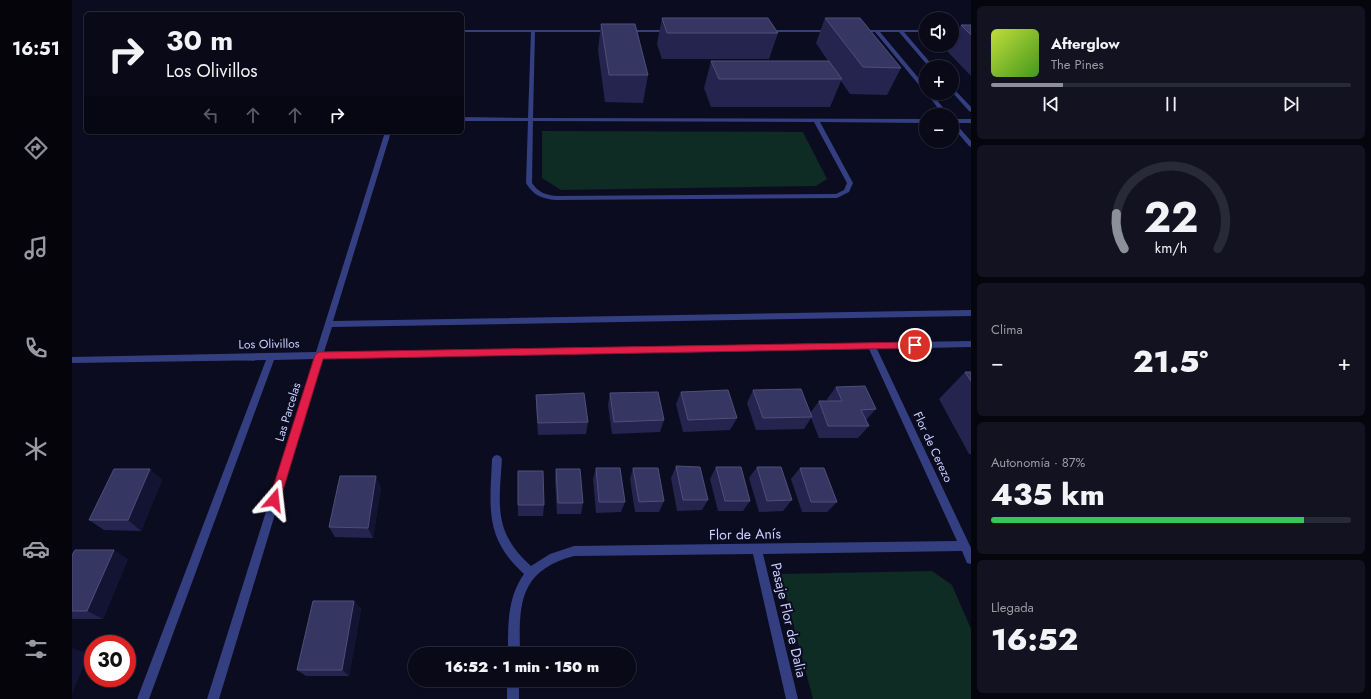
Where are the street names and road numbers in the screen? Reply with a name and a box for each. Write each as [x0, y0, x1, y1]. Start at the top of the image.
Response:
street label: Los Olivillos [238, 334, 300, 354]
street label: Las Parcelas [271, 380, 306, 444]
street label: Flor de Cerezo [909, 409, 957, 486]
street label: Flor de Anís [709, 523, 782, 545]
street label: Pasaje Flor de Dalia [766, 561, 812, 679]

